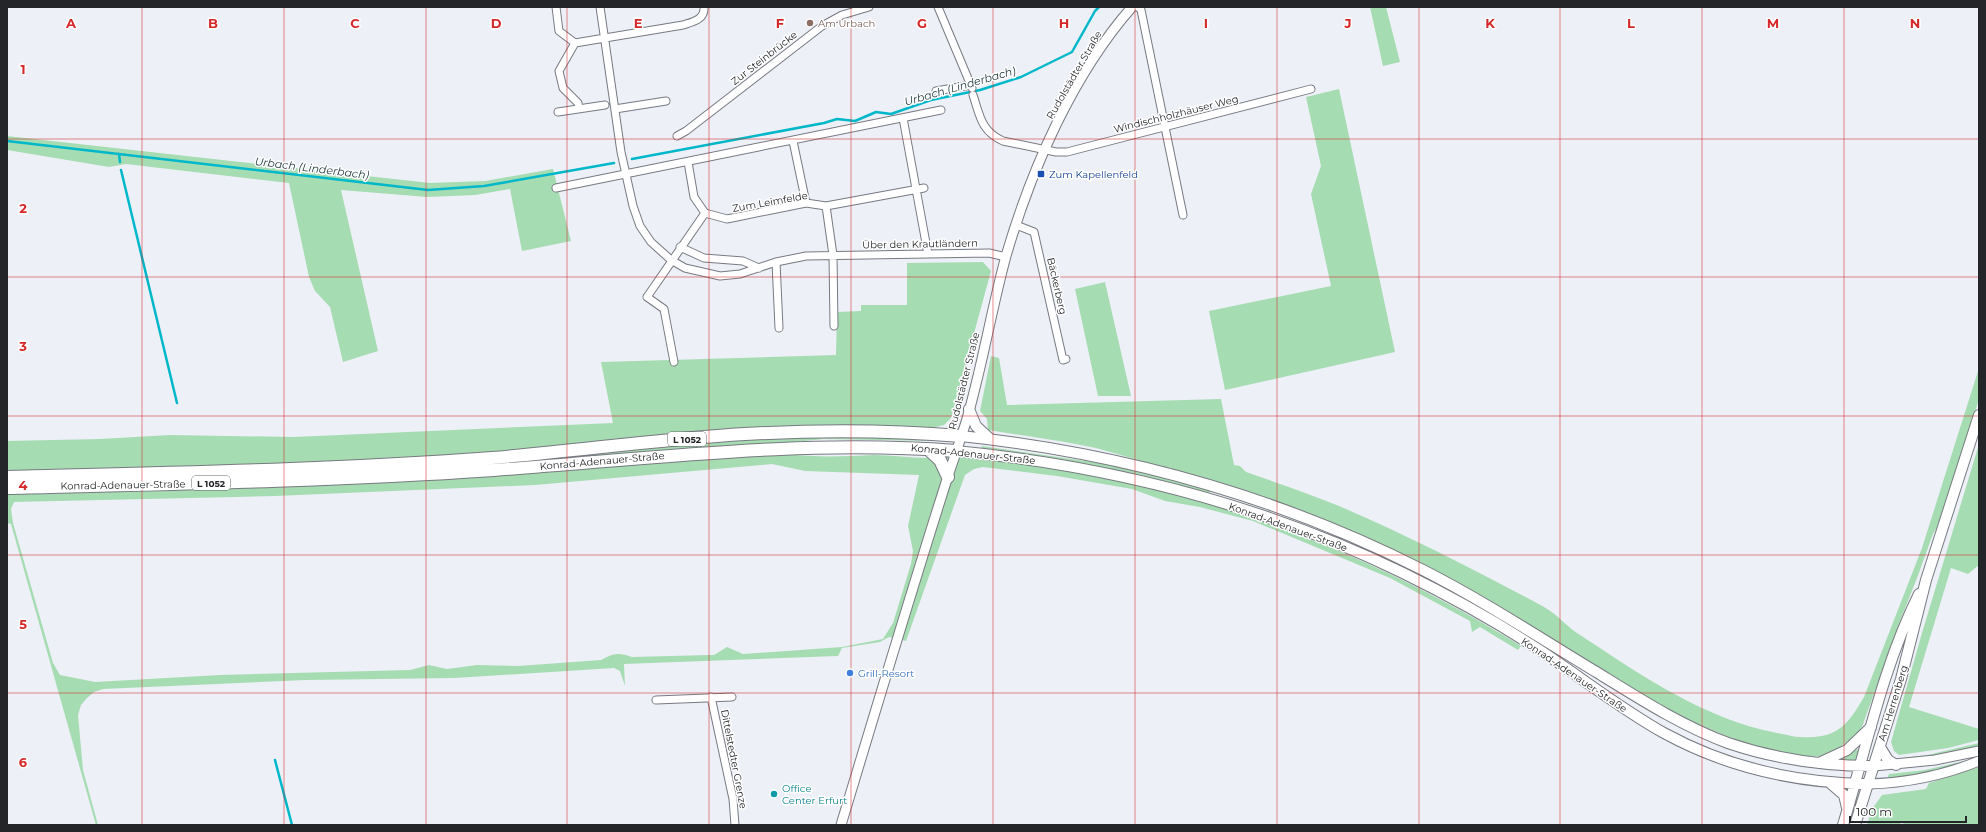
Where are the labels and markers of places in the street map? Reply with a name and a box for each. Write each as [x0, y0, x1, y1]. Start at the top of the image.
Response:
place label: Am Urbach [818, 17, 875, 30]
marker: Am Urbach [805, 18, 815, 28]
place label: Zum Kapellenfeld [1049, 168, 1138, 181]
marker: Zum Kapellenfeld [1036, 169, 1046, 179]
place label: Grill-Resort [858, 667, 914, 680]
marker: Grill-Resort [845, 668, 855, 678]
place label: Office Center Erfurt [782, 782, 847, 807]
marker: Office Center Erfurt [769, 789, 779, 799]

